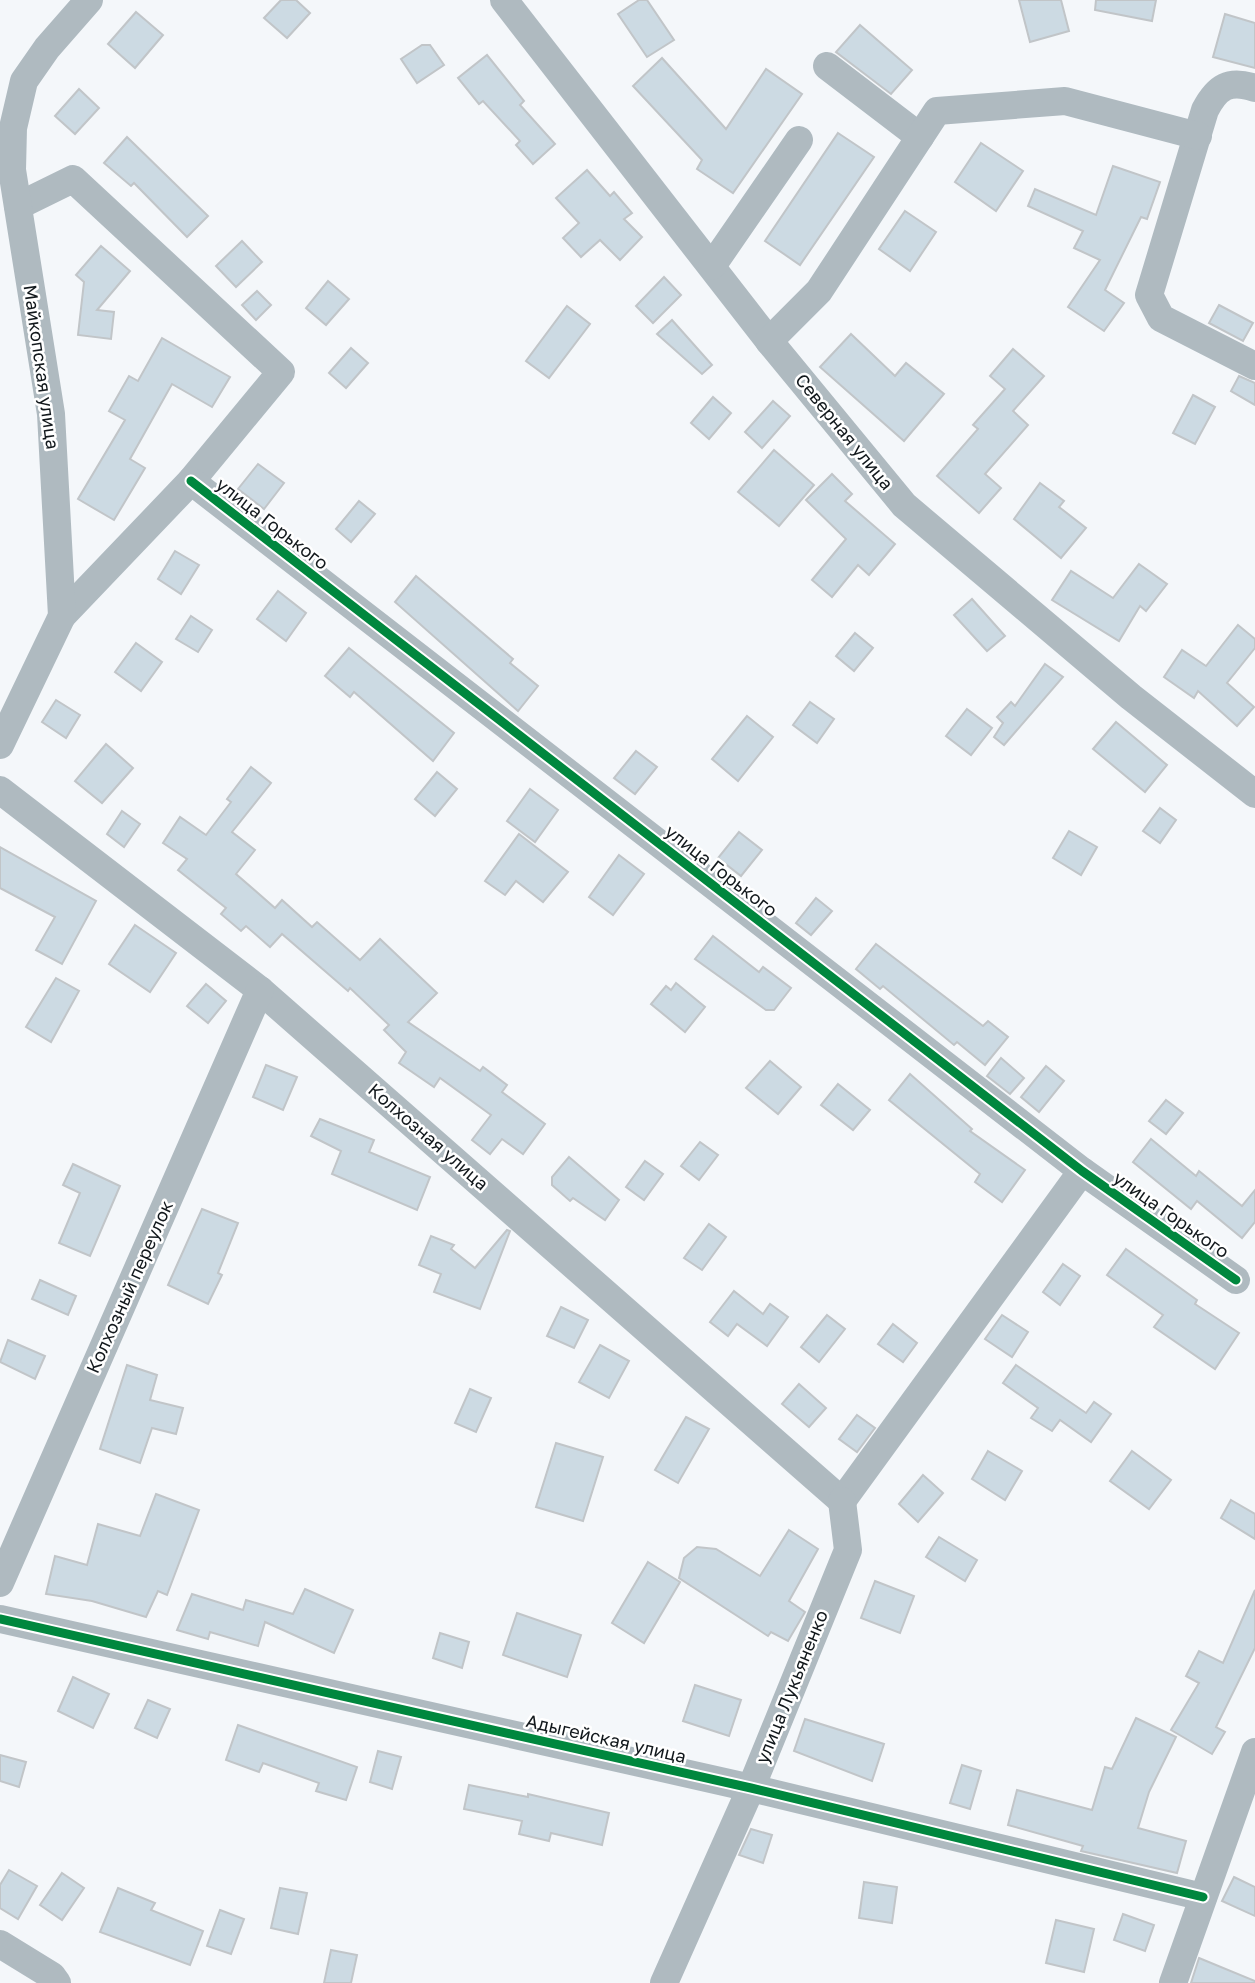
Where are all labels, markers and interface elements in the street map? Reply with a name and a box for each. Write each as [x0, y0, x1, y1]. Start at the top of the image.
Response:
street label: Майкопская улица [20, 283, 64, 451]
street label: Северная улица [791, 369, 898, 494]
street label: улица Горького [212, 473, 333, 574]
street label: улица Горького [661, 820, 782, 921]
street label: Колхозная улица [364, 1078, 493, 1194]
street label: улица Горького [1109, 1166, 1234, 1262]
street label: Колхозный переулок [81, 1197, 177, 1376]
street label: улица Лукьяненко [750, 1607, 832, 1767]
street label: Адыгейская улица [524, 1709, 688, 1767]

